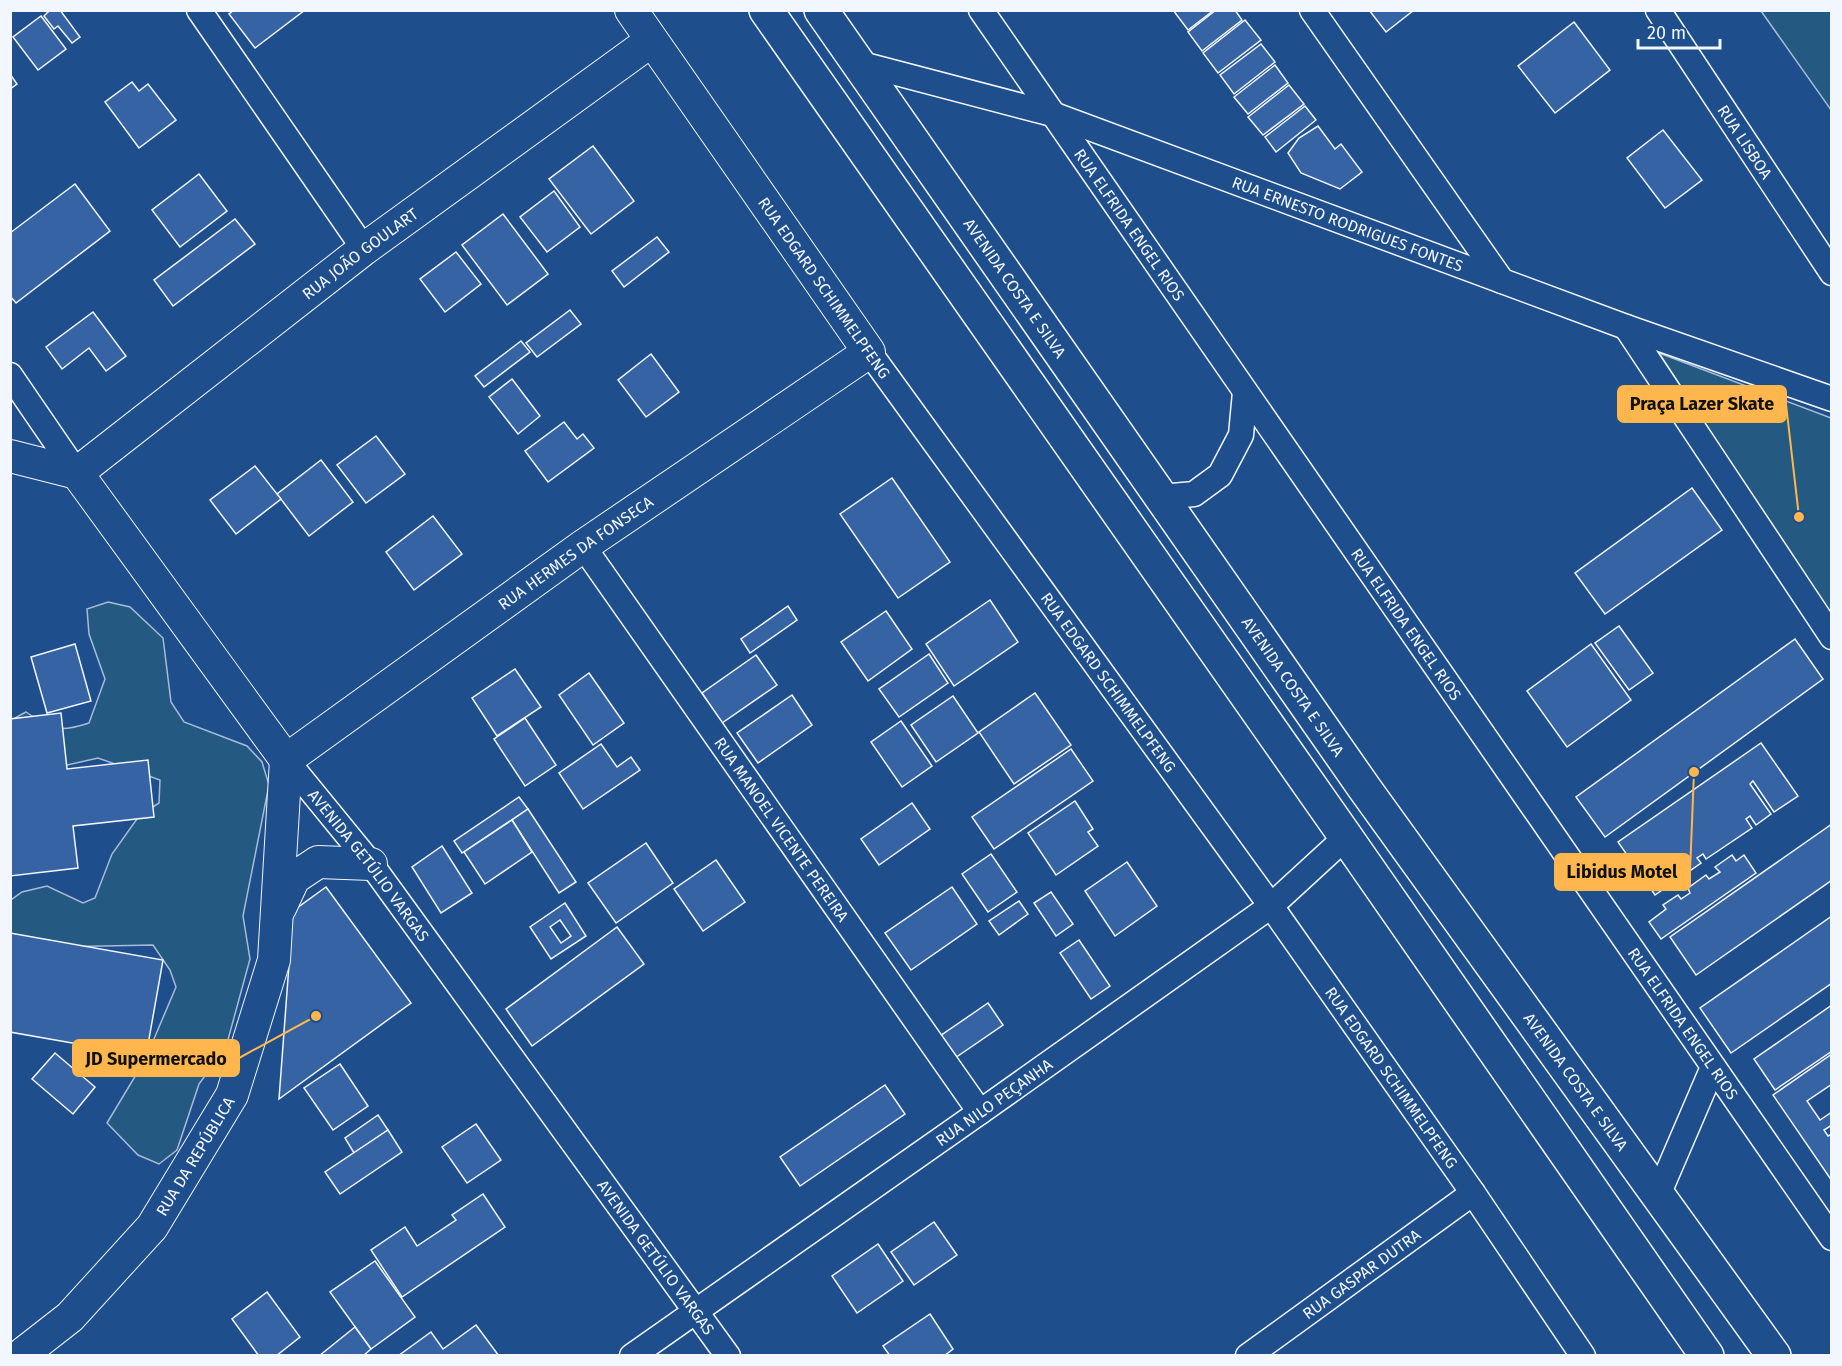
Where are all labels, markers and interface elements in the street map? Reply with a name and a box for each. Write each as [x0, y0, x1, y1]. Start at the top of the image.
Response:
scale bar [1638, 12, 1720, 50]
text: 20 m [1647, 22, 1686, 44]
street label: RUA LISBOA [1714, 101, 1777, 183]
street label: RUA ELFRIDA ENGEL RIOS [1070, 145, 1189, 304]
street label: RUA ERNESTO RODRIGUES FONTES [1230, 172, 1466, 275]
street label: RUA EDGARD SCHIMMELPFENG [754, 194, 894, 382]
street label: RUA JOÃO GOULART [298, 203, 422, 303]
street label: AVENIDA COSTA E SILVA [960, 215, 1071, 362]
callout: Praça Lazer Skate [1618, 386, 1786, 422]
text: Praça Lazer Skate [1630, 393, 1774, 415]
street label: RUA HERMES DA FONSECA [494, 491, 657, 614]
street label: RUA ELFRIDA ENGEL RIOS [1347, 544, 1466, 704]
street label: RUA EDGARD SCHIMMELPFENG [1037, 589, 1180, 776]
street label: AVENIDA COSTA E SILVA [1238, 613, 1349, 760]
street label: RUA MANOEL VICENTE PEREIRA [711, 733, 853, 926]
street label: AVENIDA GETÚLIO VARGAS [304, 785, 433, 945]
callout: Libidus Motel [1555, 854, 1690, 890]
text: Libidus Motel [1567, 861, 1678, 883]
street label: RUA ELFRIDA ENGEL RIOS [1624, 944, 1743, 1103]
street label: RUA EDGARD SCHIMMELPFENG [1321, 983, 1462, 1172]
street label: AVENIDA COSTA E SILVA [1520, 1009, 1633, 1155]
callout: JD Supermercado [73, 1040, 239, 1076]
text: JD Supermercado [84, 1048, 227, 1070]
street label: RUA NILO PEÇANHA [932, 1054, 1057, 1150]
street label: RUA DA REPÚBLICA [152, 1092, 239, 1219]
street label: AVENIDA GETÚLIO VARGAS [594, 1176, 719, 1338]
street label: RUA GASPAR DUTRA [1299, 1224, 1425, 1323]

